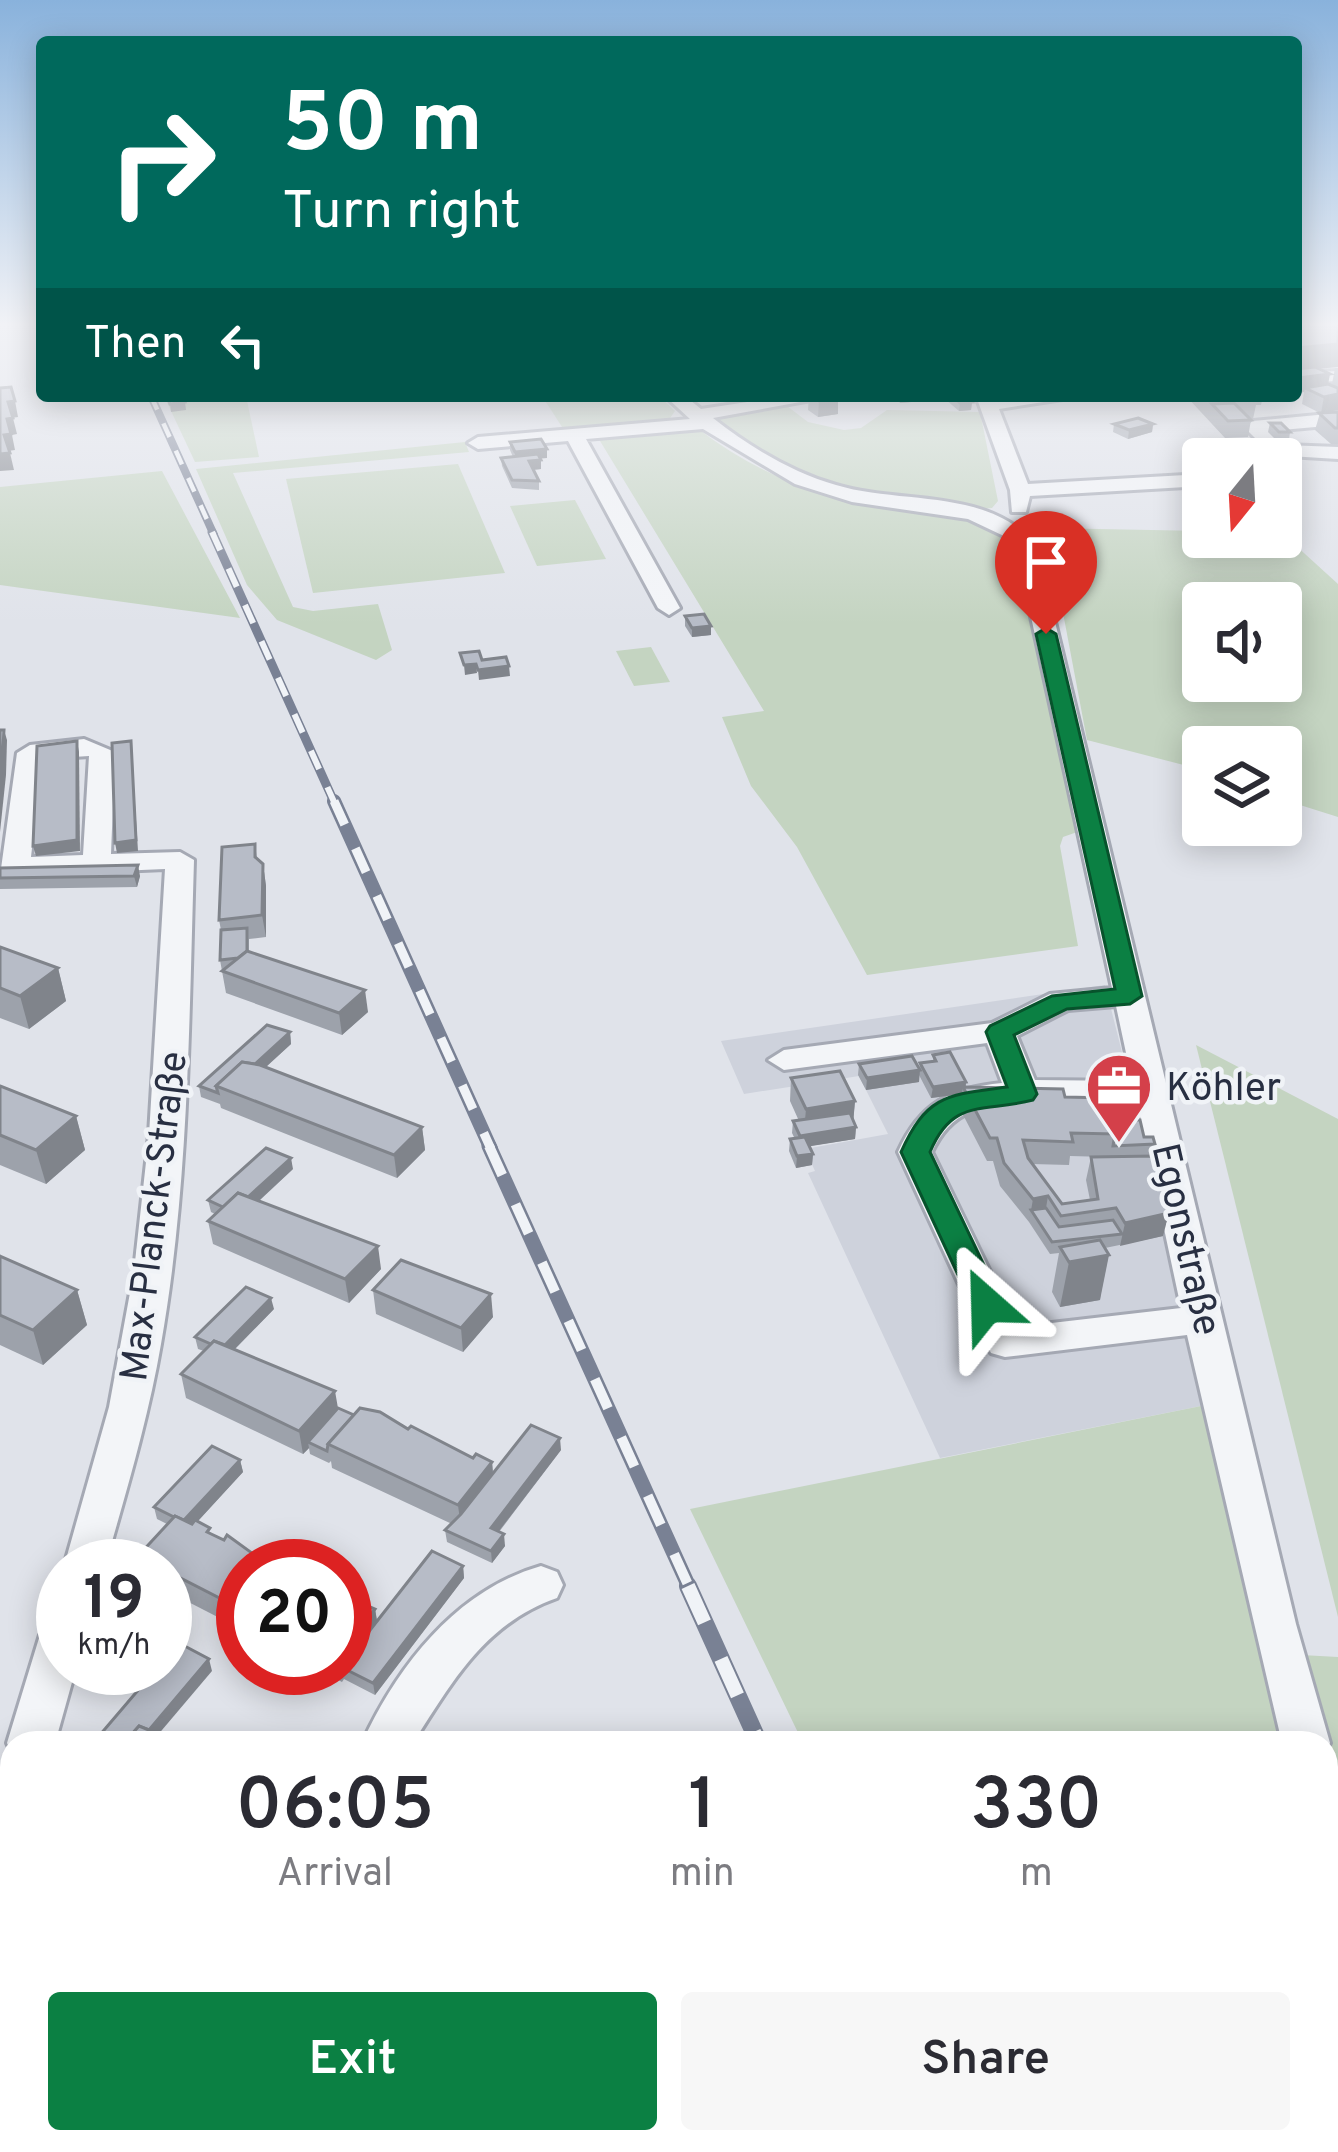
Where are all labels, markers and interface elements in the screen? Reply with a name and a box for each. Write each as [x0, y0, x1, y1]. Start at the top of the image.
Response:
text: 50 m [282, 75, 483, 181]
icon: right [84, 84, 240, 240]
text: Turn right [282, 179, 521, 248]
icon: left [210, 312, 276, 378]
text: Then [84, 317, 186, 374]
north arrow [1182, 438, 1302, 558]
map controls [1182, 438, 1302, 846]
pin [995, 511, 1097, 634]
icon: arrive [1013, 529, 1079, 595]
button: sound [1182, 582, 1302, 702]
button: layers [1182, 726, 1302, 846]
street label: Max-Planck-Straße [112, 1049, 201, 1384]
office icon: Köhler [1084, 1051, 1154, 1145]
place label: Köhler [1166, 1066, 1281, 1115]
street label: Egonstraße [1138, 1139, 1230, 1341]
position arrow [924, 1242, 1050, 1368]
speed limit sign: 20 [216, 1539, 372, 1695]
text: 19 [84, 1564, 144, 1640]
text: km/h [78, 1628, 150, 1665]
text: 06:05 [235, 1763, 434, 1855]
text: 1 [688, 1763, 716, 1855]
text: 330 [970, 1763, 1103, 1855]
text: Arrival [277, 1851, 393, 1900]
text: min [670, 1851, 735, 1900]
text: m [1020, 1851, 1053, 1900]
button: Exit [48, 1992, 657, 2130]
button: Share [681, 1992, 1290, 2130]

